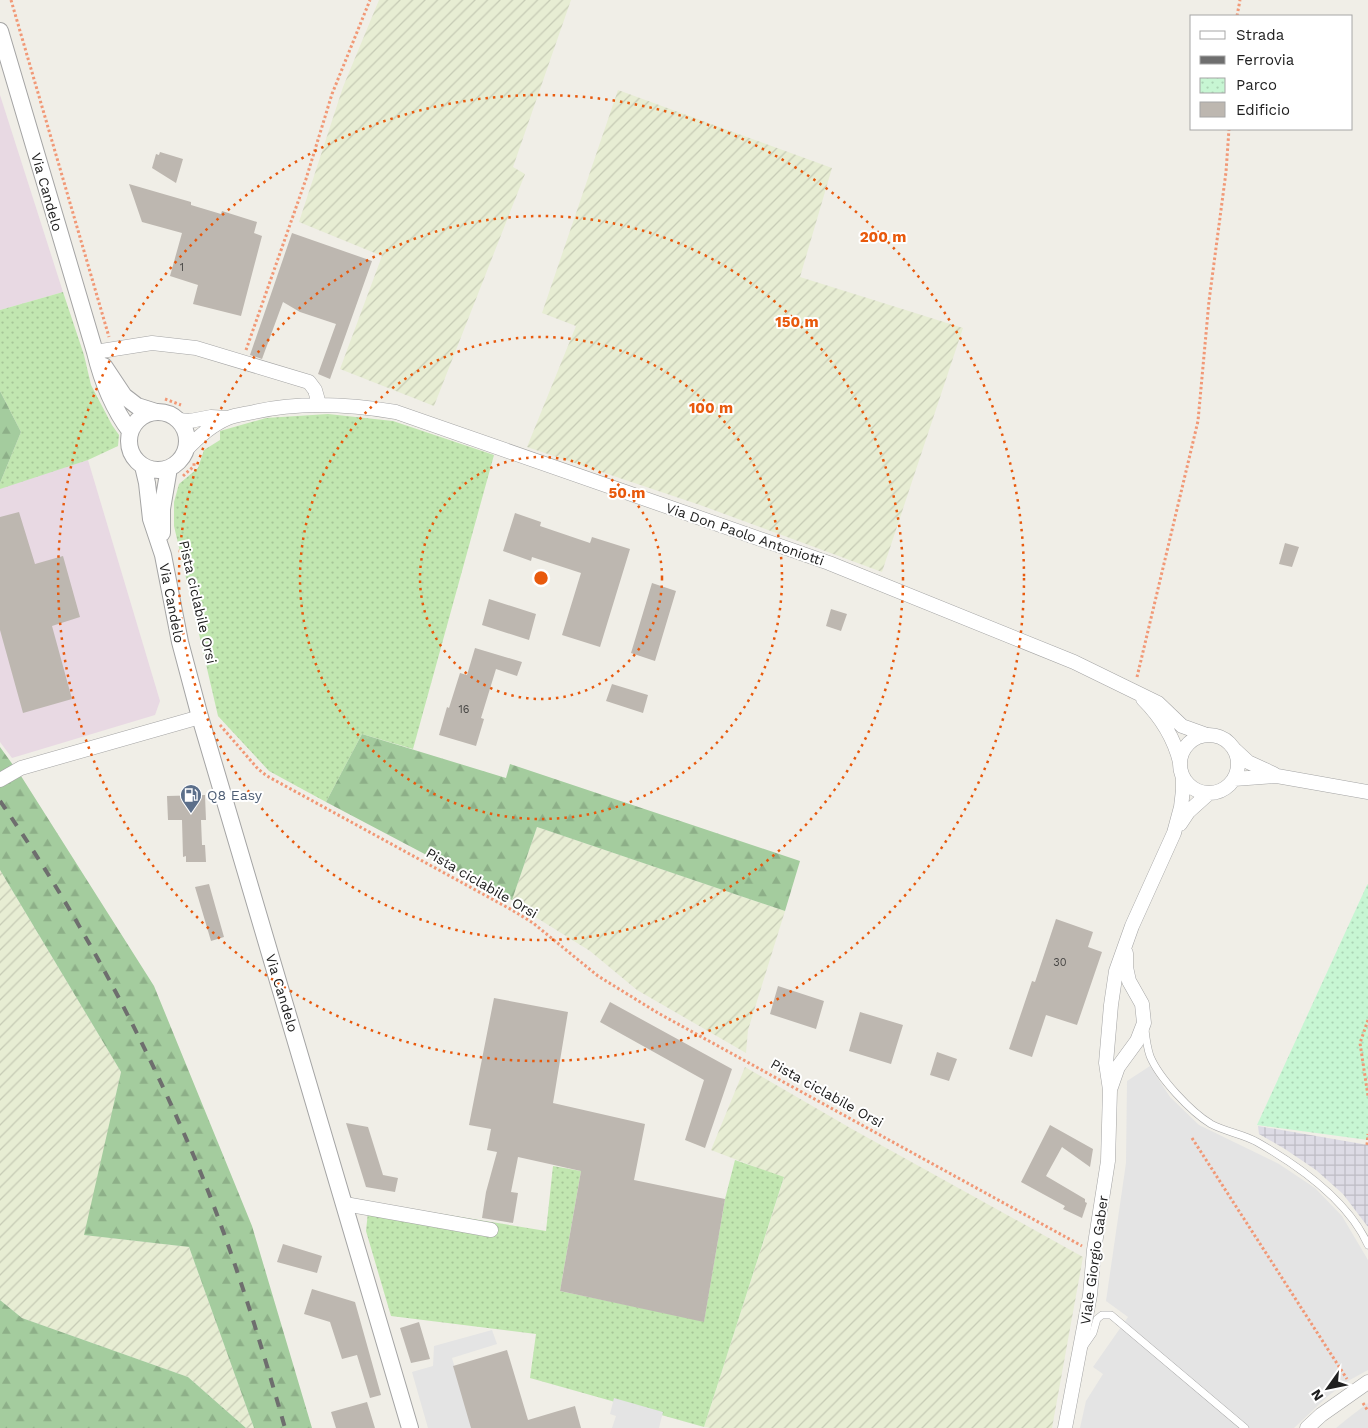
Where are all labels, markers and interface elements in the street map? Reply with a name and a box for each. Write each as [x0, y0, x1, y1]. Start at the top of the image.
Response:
legend [1190, 15, 1353, 130]
text: Strada [1236, 26, 1285, 44]
text: Ferrovia [1236, 51, 1295, 69]
text: Parco [1236, 76, 1277, 94]
text: Edificio [1236, 101, 1290, 119]
street label: Via Candelo [28, 151, 66, 233]
text: 200 m [860, 228, 906, 246]
house number: 1 [180, 261, 184, 274]
text: 150 m [775, 313, 819, 331]
text: 100 m [689, 399, 733, 417]
text: 50 m [609, 484, 645, 502]
street label: Via Don Paolo Antoniotti [664, 499, 826, 569]
street label: Pista ciclabile Orsi [176, 539, 220, 665]
street label: Via Candelo [156, 562, 188, 644]
centre of rings [532, 569, 550, 587]
house number: 16 [459, 703, 470, 716]
fuel station icon: Q8 Easy [179, 783, 203, 814]
place label: Q8 Easy [207, 787, 263, 803]
street label: Pista ciclabile Orsi [423, 845, 541, 921]
street label: Via Candelo [263, 952, 301, 1034]
house number: 30 [1053, 956, 1067, 969]
street label: Pista ciclabile Orsi [768, 1055, 886, 1131]
street label: Viale Giorgio Gaber [1077, 1194, 1111, 1326]
north arrow [1303, 1363, 1353, 1413]
text: N [1308, 1386, 1327, 1404]

